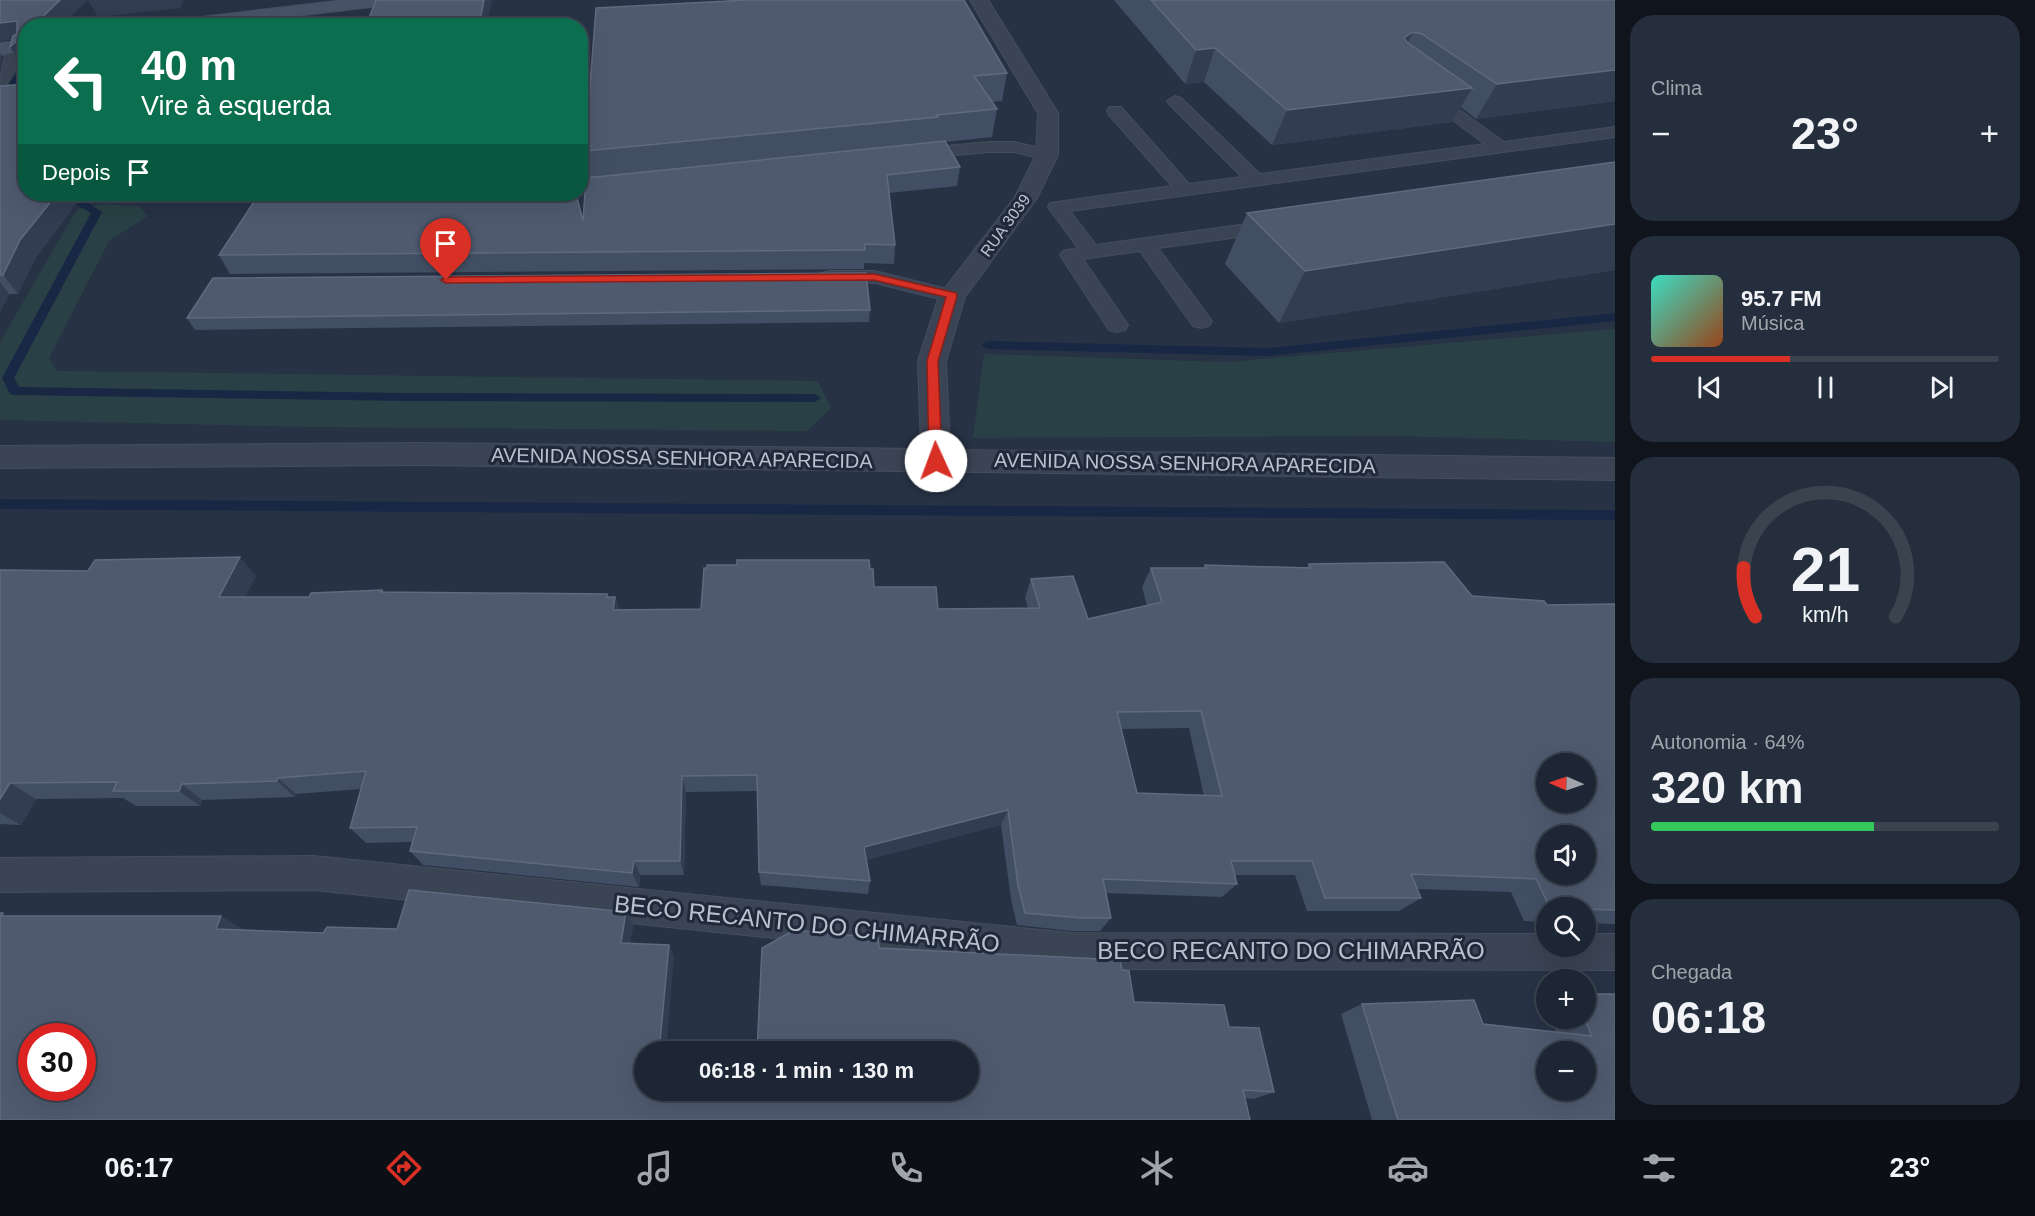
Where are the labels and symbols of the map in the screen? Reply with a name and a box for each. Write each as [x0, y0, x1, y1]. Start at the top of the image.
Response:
street label: RUA 3039 [977, 191, 1034, 260]
pin [420, 218, 471, 280]
position arrow [904, 429, 968, 493]
street label: AVENIDA NOSSA SENHORA APARECIDA [491, 444, 874, 472]
street label: AVENIDA NOSSA SENHORA APARECIDA [994, 449, 1377, 477]
north arrow [1536, 753, 1596, 813]
street label: BECO RECANTO DO CHIMARRÃO [613, 890, 1001, 957]
street label: BECO RECANTO DO CHIMARRÃO [1097, 937, 1485, 964]
speed limit sign: 30 [18, 1023, 96, 1101]

